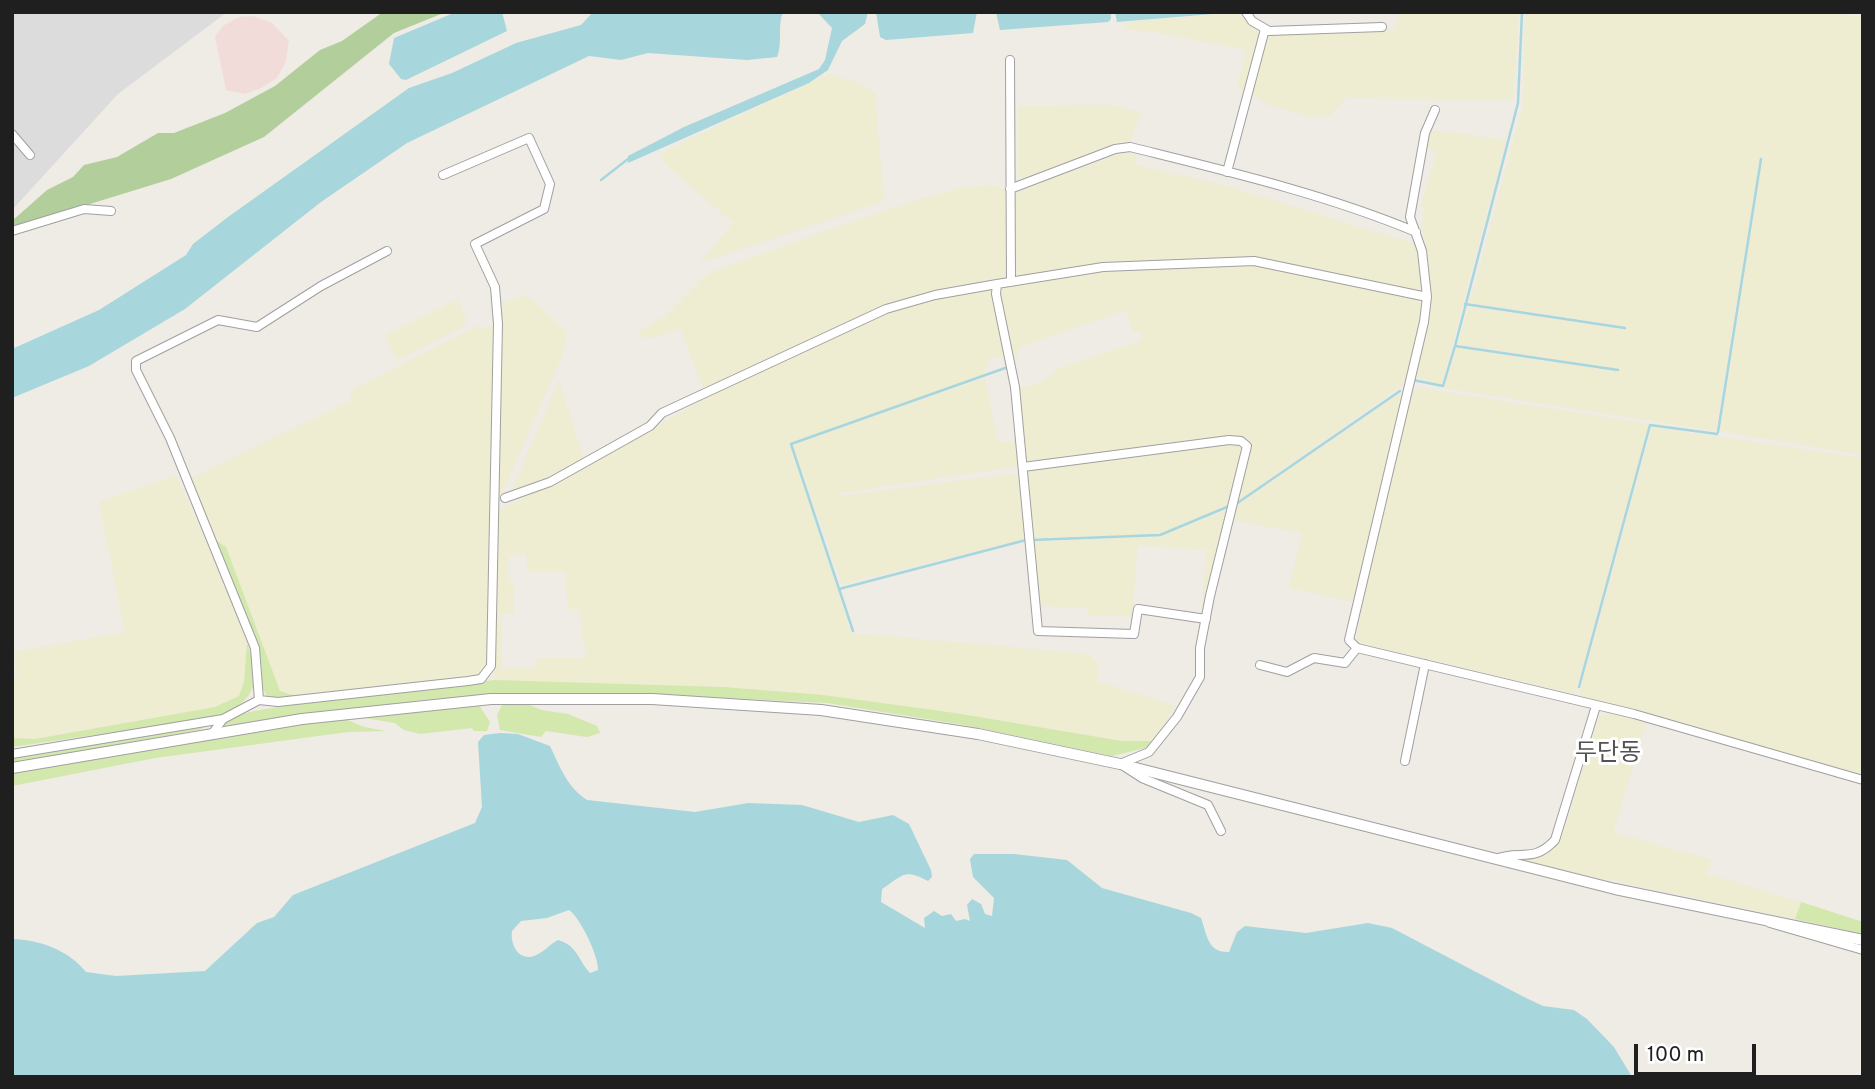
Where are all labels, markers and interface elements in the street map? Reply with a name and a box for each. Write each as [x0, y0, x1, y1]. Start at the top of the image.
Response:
district label: 두단동 [1575, 741, 1641, 769]
scale bar [1637, 1030, 1759, 1074]
text: 100 m [1647, 1042, 1704, 1069]

